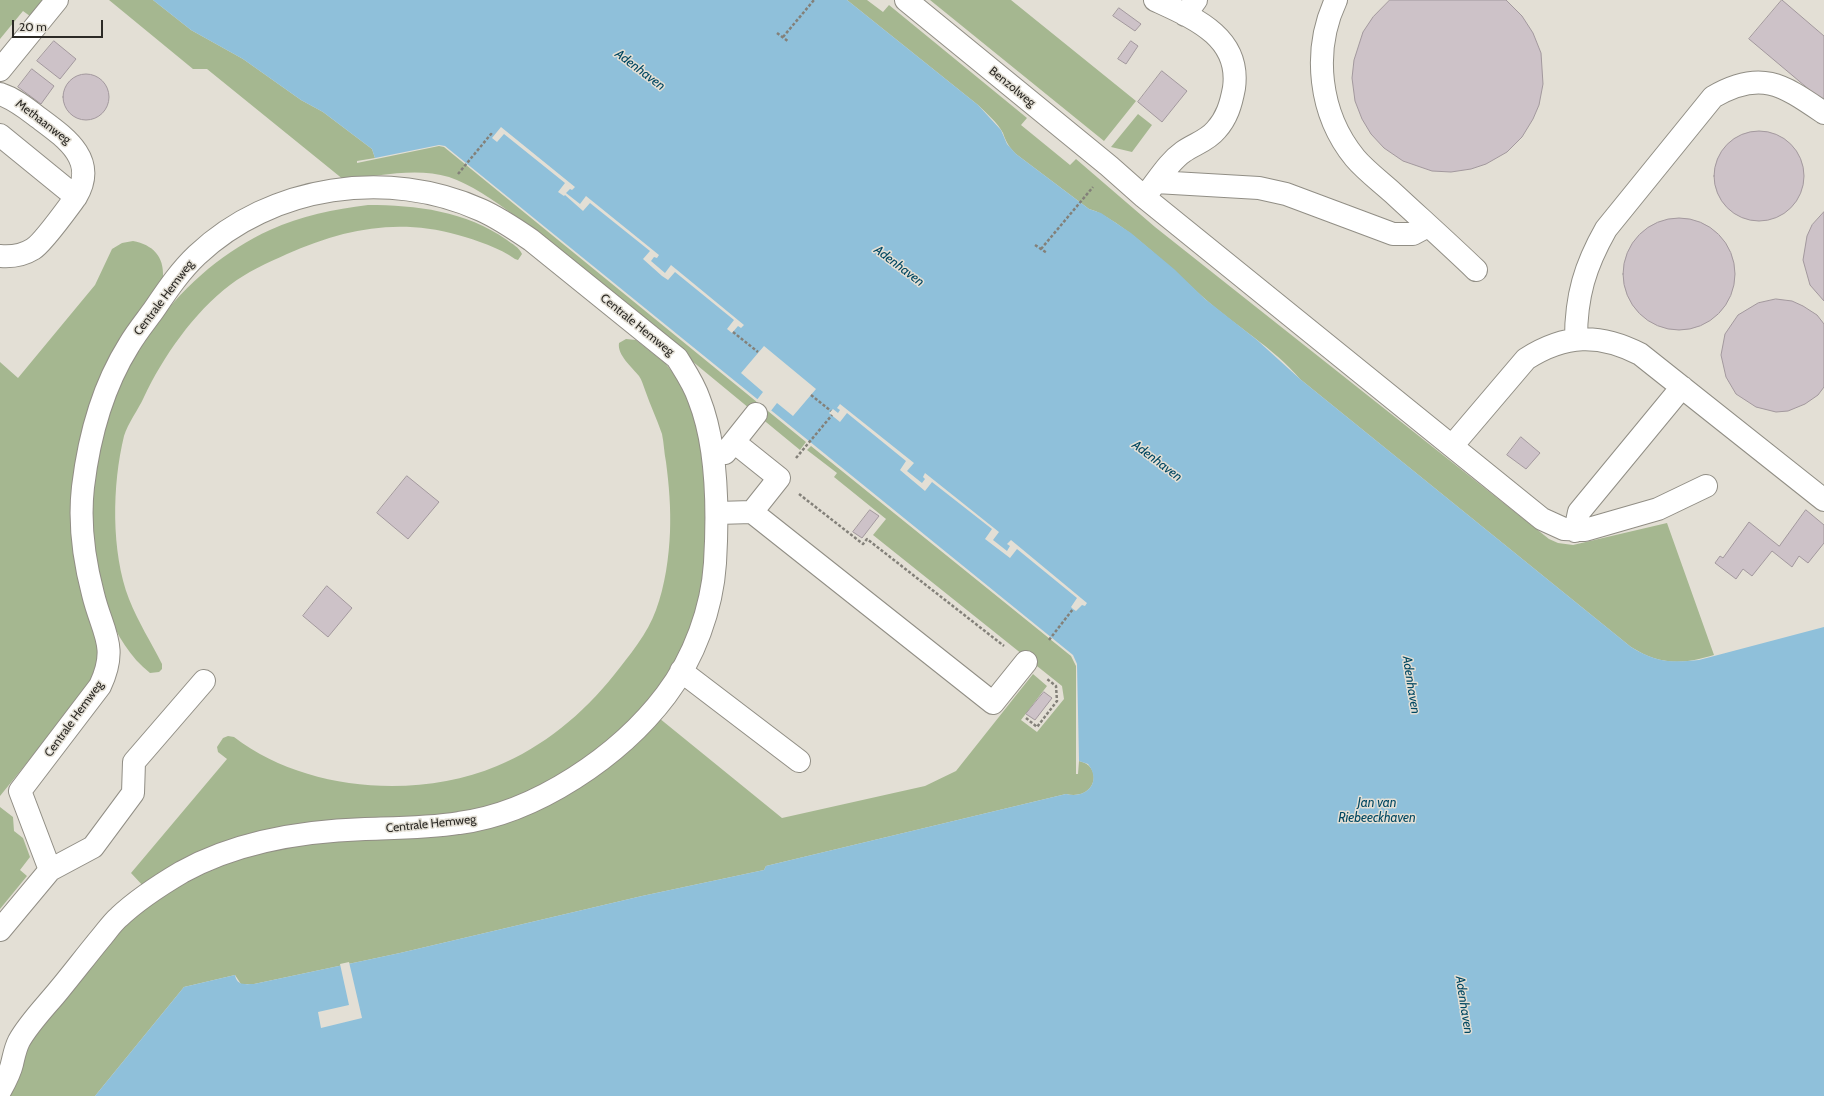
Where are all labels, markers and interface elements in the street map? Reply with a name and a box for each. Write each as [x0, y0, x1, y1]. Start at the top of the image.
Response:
scale bar [14, 12, 105, 38]
text: 20 m [19, 19, 47, 34]
water label: Adenhaven [612, 46, 668, 94]
street label: Benzolweg [986, 64, 1038, 110]
street label: Methaanweg [13, 97, 73, 147]
water label: Adenhaven [871, 242, 927, 290]
street label: Centrale Hemweg [131, 257, 197, 339]
street label: Centrale Hemweg [597, 291, 677, 359]
water label: Adenhaven [1129, 437, 1185, 485]
water label: Adenhaven [1399, 655, 1423, 715]
street label: Centrale Hemweg [42, 678, 106, 760]
water label: Jan van Riebeeckhaven [1338, 795, 1416, 826]
street label: Centrale Hemweg [385, 812, 477, 836]
water label: Adenhaven [1452, 975, 1476, 1035]

